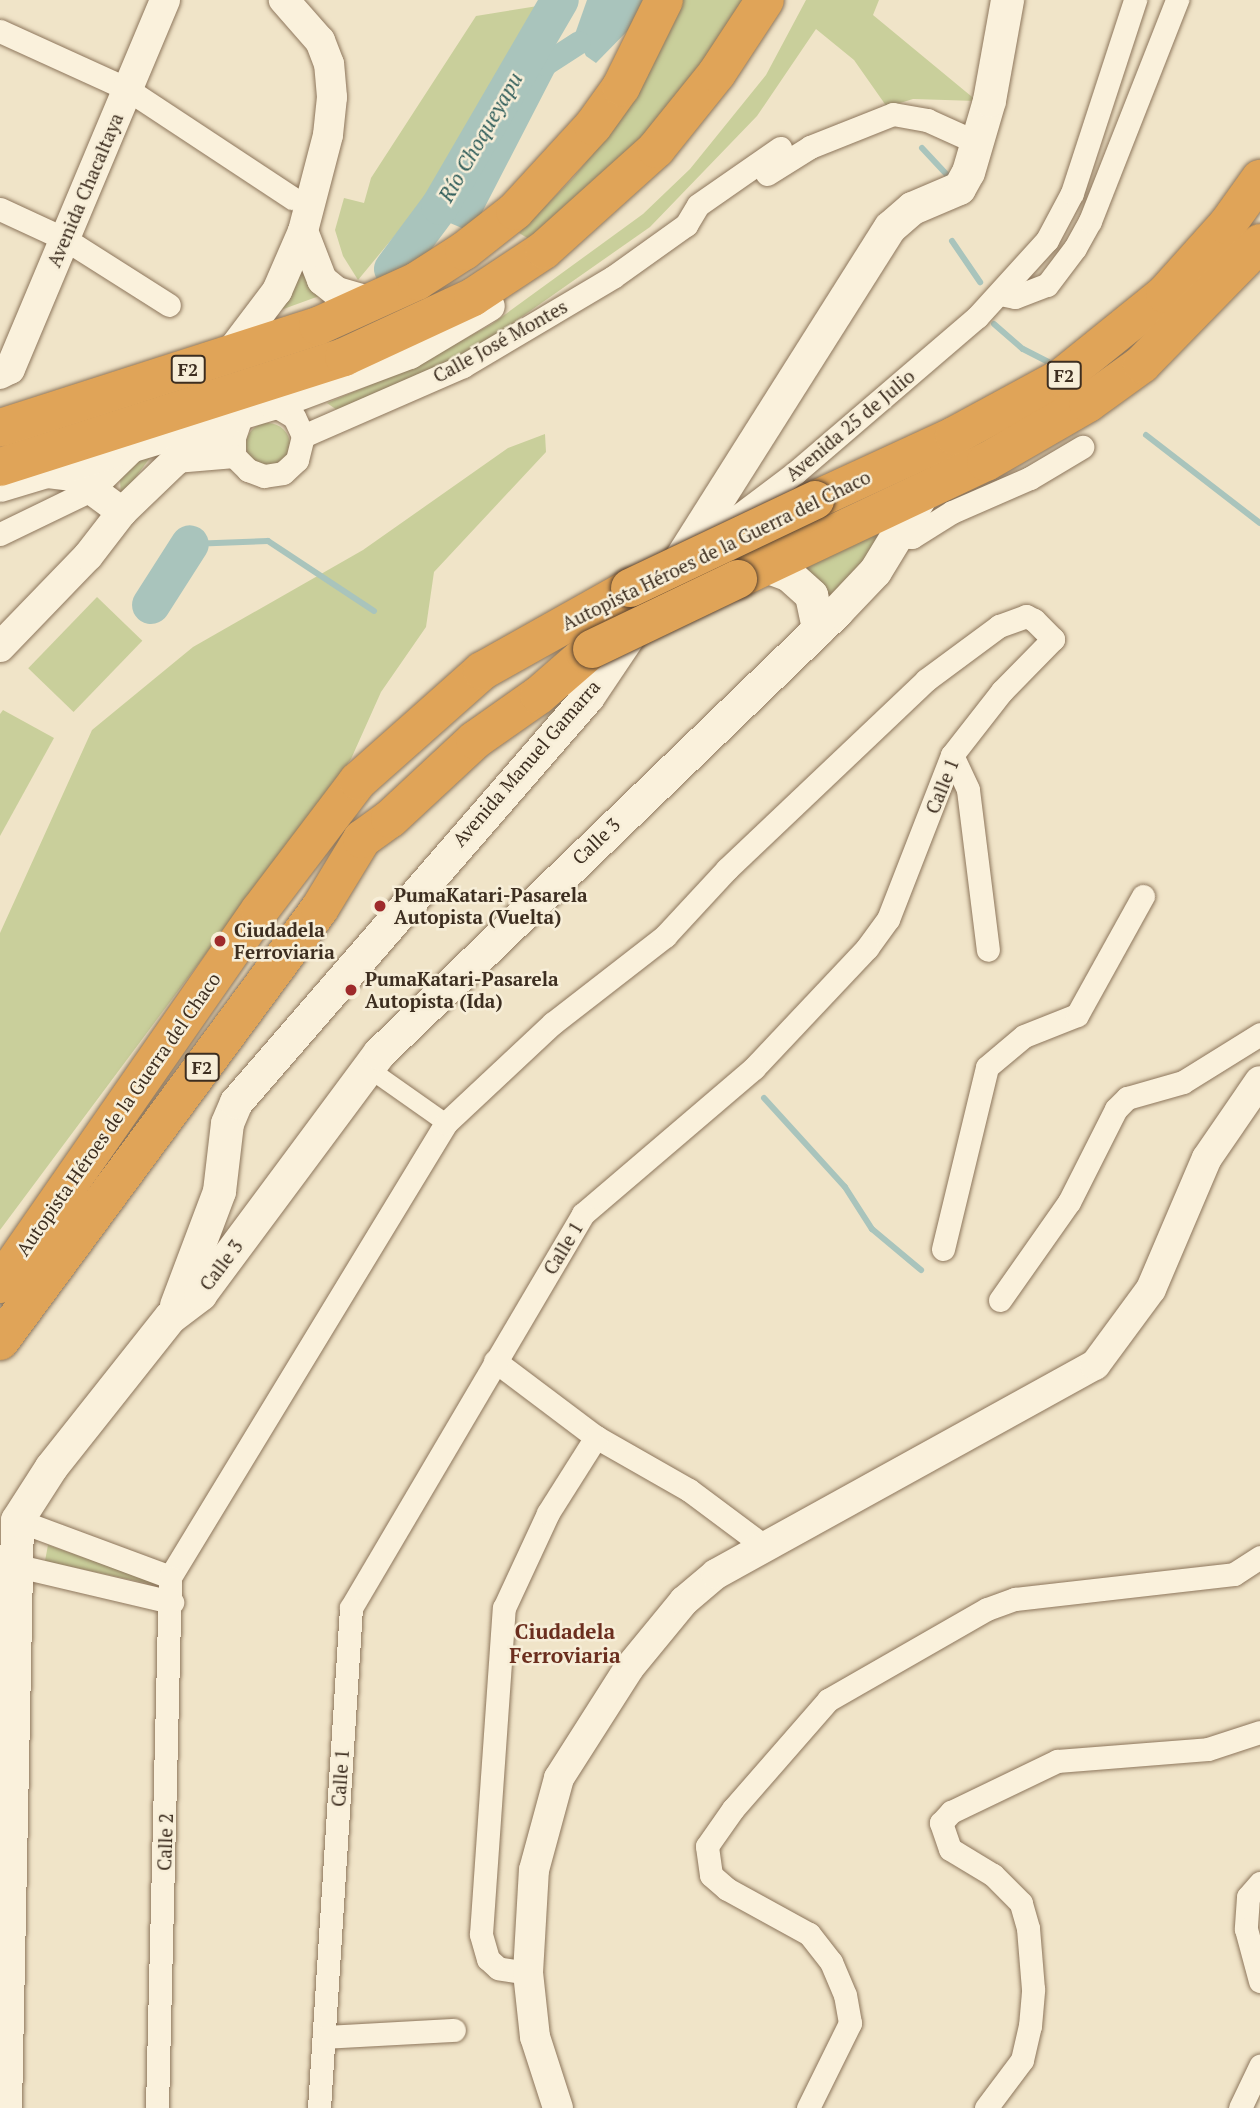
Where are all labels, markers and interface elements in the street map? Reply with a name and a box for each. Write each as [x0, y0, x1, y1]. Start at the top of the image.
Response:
water label: Río Choqueyapu [433, 68, 527, 206]
street label: Avenida Chacaltaya [42, 110, 128, 270]
street label: Calle José Montes [429, 295, 571, 387]
road number: F2 [170, 354, 206, 384]
road number: F2 [1046, 360, 1082, 390]
street label: Avenida 25 de Julio [781, 364, 919, 486]
street label: Autopista Héroes de la Guerra del Chaco [558, 465, 874, 635]
street label: Avenida Manuel Gamarra [447, 675, 605, 851]
street label: Calle 1 [921, 755, 963, 817]
street label: Calle 3 [567, 813, 625, 869]
place label: PumaKatari-Pasarela Autopista (Vuelta) [394, 884, 588, 928]
marker: PumaKatari-Pasarela Autopista (Vuelta) [372, 898, 388, 914]
place label: Ciudadela Ferroviaria [234, 919, 335, 963]
marker: Ciudadela Ferroviaria [212, 933, 228, 949]
street label: Autopista Héroes de la Guerra del Chaco [11, 968, 225, 1260]
place label: PumaKatari-Pasarela Autopista (Ida) [365, 968, 559, 1012]
marker: PumaKatari-Pasarela Autopista (Ida) [343, 982, 359, 998]
road number: F2 [184, 1052, 220, 1082]
street label: Calle 1 [538, 1217, 588, 1279]
street label: Calle 3 [195, 1235, 247, 1295]
district label: Ciudadela Ferroviaria [509, 1618, 621, 1668]
street label: Calle 1 [327, 1748, 353, 1808]
street label: Calle 2 [153, 1813, 177, 1871]

